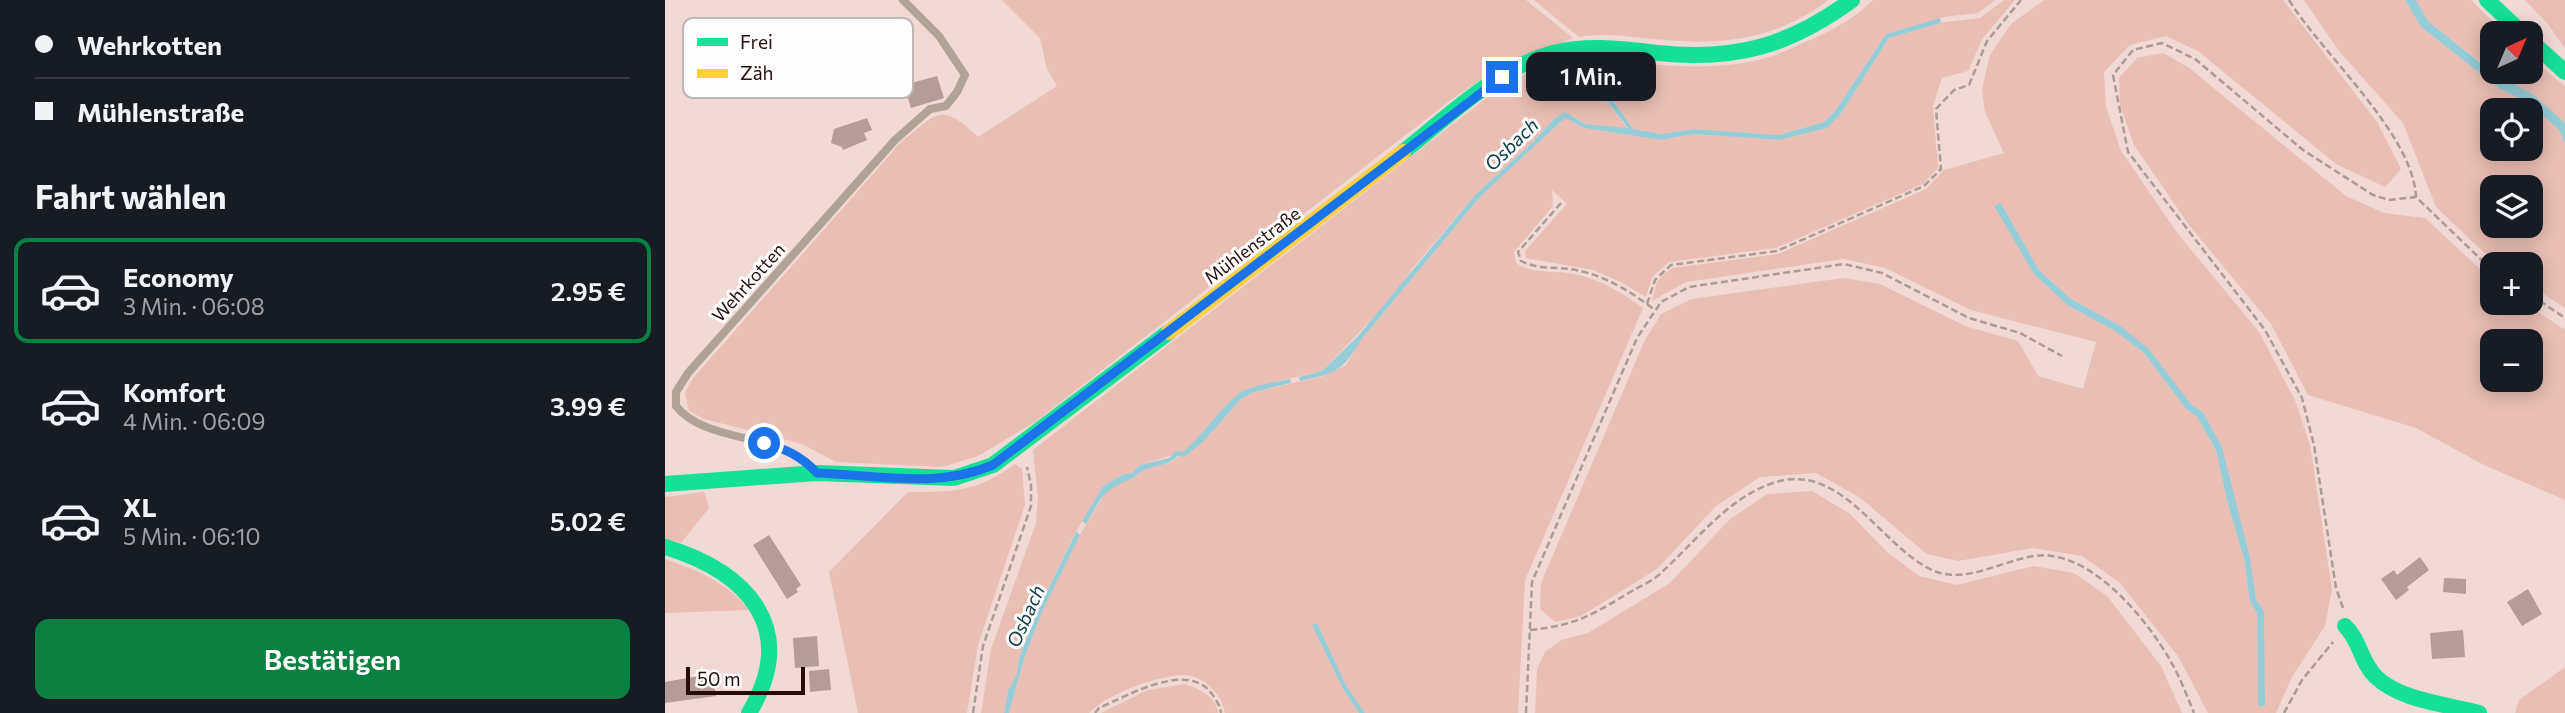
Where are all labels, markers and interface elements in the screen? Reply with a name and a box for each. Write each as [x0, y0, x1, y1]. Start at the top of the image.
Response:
legend [683, 18, 913, 98]
north arrow [2480, 21, 2543, 84]
map controls [2480, 21, 2543, 392]
text: Wehrkotten [77, 29, 222, 60]
text: Frei [740, 30, 773, 53]
callout: 1 Min. [1527, 52, 1656, 102]
text: Zäh [740, 61, 774, 84]
route end [1486, 61, 1518, 93]
text: 1 Min. [1560, 62, 1622, 90]
text: Mühlenstraße [77, 96, 244, 127]
button: locate [2480, 98, 2543, 161]
water label: Osbach [1479, 113, 1543, 175]
button: layers [2480, 175, 2543, 238]
text: Fahrt wählen [35, 176, 227, 216]
street label: Mühlenstraße [1200, 202, 1304, 288]
street label: Wehrkotten [707, 238, 789, 326]
button: + [2480, 252, 2543, 315]
icon: car [39, 259, 102, 322]
text: Economy [123, 261, 234, 292]
text: 2.95 € [551, 275, 626, 306]
text: 3 Min. · 06:08 [123, 292, 265, 320]
button: − [2480, 329, 2543, 392]
icon: car [39, 374, 102, 437]
text: Komfort [123, 376, 226, 407]
text: 3.99 € [550, 390, 626, 421]
text: 4 Min. · 06:09 [123, 407, 265, 435]
route start [748, 427, 780, 459]
icon: car [39, 489, 102, 552]
text: XL [123, 491, 157, 522]
text: 5.02 € [550, 505, 626, 536]
text: 5 Min. · 06:10 [123, 522, 261, 550]
water label: Osbach [1001, 581, 1049, 651]
button: Bestätigen [35, 619, 630, 699]
scale bar [686, 664, 805, 696]
text: 50 m [697, 667, 741, 690]

